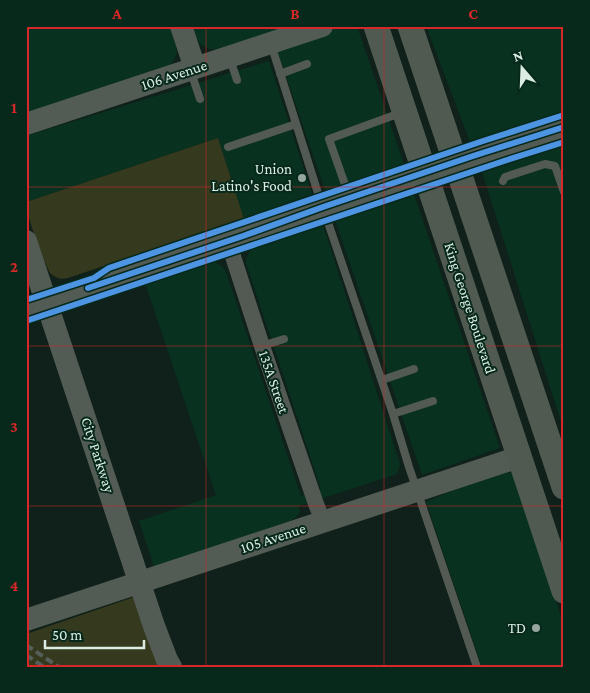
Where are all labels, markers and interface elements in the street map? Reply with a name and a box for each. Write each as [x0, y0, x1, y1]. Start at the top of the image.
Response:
text: A [111, 5, 122, 22]
text: B [290, 5, 300, 22]
text: C [468, 5, 478, 22]
north arrow [498, 42, 548, 92]
text: N [511, 46, 525, 65]
street label: 106 Avenue [139, 57, 209, 93]
text: 1 [11, 99, 17, 116]
place label: Union Latino's Food [211, 161, 292, 194]
marker: Union Latino's Food [296, 172, 308, 184]
street label: King George Boulevard [440, 241, 499, 376]
text: 2 [10, 258, 18, 275]
street label: 135A Street [256, 348, 293, 417]
street label: City Parkway [77, 415, 118, 495]
text: 3 [10, 418, 18, 435]
street label: 105 Avenue [238, 520, 308, 556]
text: 4 [10, 577, 19, 594]
scale bar [45, 618, 144, 650]
place label: TD [508, 620, 526, 636]
marker: TD [530, 622, 542, 634]
text: 50 m [52, 627, 82, 643]

